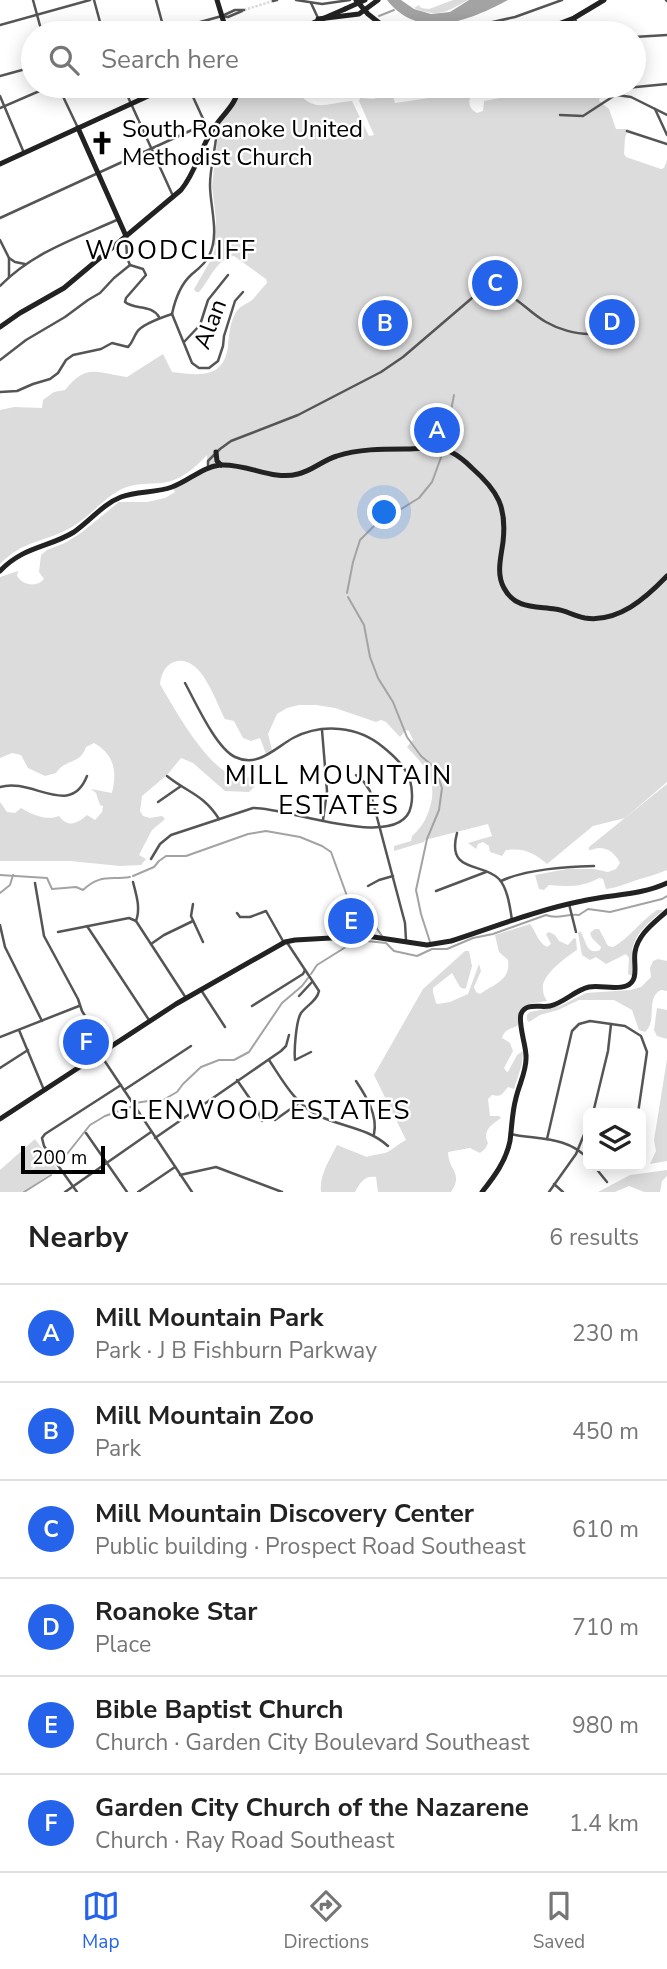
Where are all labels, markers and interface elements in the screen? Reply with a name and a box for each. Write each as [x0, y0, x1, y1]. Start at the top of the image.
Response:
search box [21, 21, 646, 98]
icon: search [45, 41, 83, 79]
text: Search here [101, 42, 239, 77]
place label: South Roanoke United Methodist Church [122, 113, 363, 173]
church icon: South Roanoke United Methodist Church [88, 129, 116, 157]
district label: WOODCLIFF [85, 233, 257, 268]
pin: C [472, 257, 518, 309]
street label: Alan [186, 294, 234, 354]
pin: D [589, 296, 635, 348]
pin: B [362, 297, 408, 349]
pin: A [414, 404, 460, 456]
your location [367, 495, 401, 529]
district label: MILL MOUNTAIN ESTATES [225, 758, 453, 823]
pin: E [328, 895, 374, 947]
pin: F [63, 1016, 109, 1068]
district label: GLENWOOD ESTATES [110, 1093, 412, 1128]
map controls [583, 1108, 646, 1171]
button: layers [583, 1108, 646, 1171]
scale bar [21, 1143, 105, 1175]
text: 200 m [32, 1145, 87, 1171]
text: Nearby [28, 1217, 128, 1258]
text: 6 results [549, 1222, 639, 1253]
text: Mill Mountain Park [95, 1300, 323, 1335]
text: A [42, 1318, 60, 1349]
text: 230 m [572, 1318, 639, 1349]
text: Park · J B Fishburn Parkway [95, 1335, 377, 1366]
text: Mill Mountain Zoo [95, 1398, 314, 1433]
text: B [43, 1416, 59, 1447]
text: 450 m [572, 1416, 639, 1447]
text: Park [95, 1433, 141, 1464]
text: Mill Mountain Discovery Center [95, 1496, 474, 1531]
text: C [43, 1514, 59, 1545]
text: 610 m [572, 1514, 639, 1545]
text: Public building · Prospect Road Southeast [95, 1531, 525, 1562]
text: Roanoke Star [95, 1594, 257, 1629]
text: D [42, 1612, 60, 1643]
text: 710 m [572, 1612, 639, 1643]
text: Place [95, 1629, 151, 1660]
text: Bible Baptist Church [95, 1692, 344, 1727]
text: E [44, 1710, 58, 1741]
text: 980 m [572, 1710, 639, 1741]
text: Church · Garden City Boulevard Southeast [95, 1727, 529, 1758]
text: Garden City Church of the Nazarene [95, 1790, 529, 1825]
text: F [45, 1808, 57, 1839]
text: 1.4 km [569, 1808, 639, 1839]
text: Church · Ray Road Southeast [95, 1825, 394, 1856]
tab: Map [82, 1887, 120, 1955]
tab: Directions [283, 1887, 369, 1955]
tab: Saved [533, 1887, 585, 1955]

